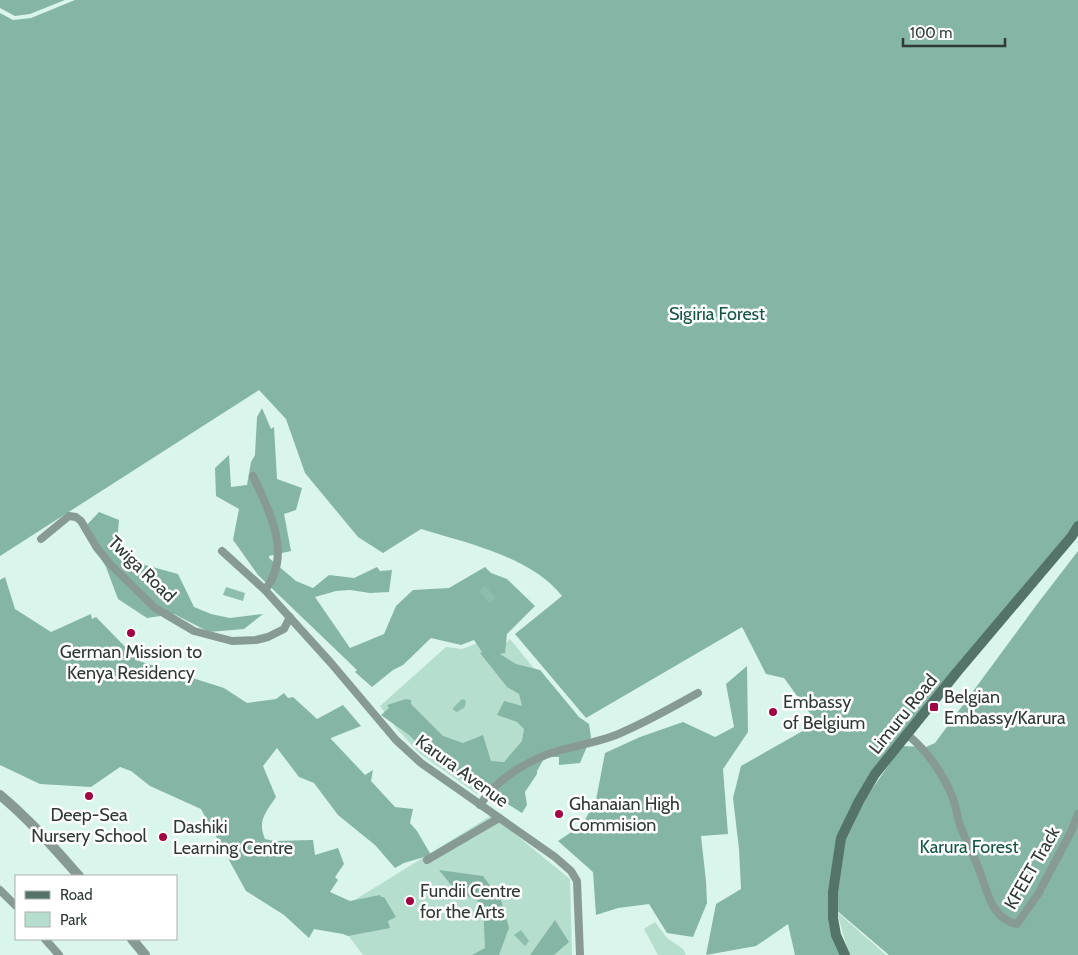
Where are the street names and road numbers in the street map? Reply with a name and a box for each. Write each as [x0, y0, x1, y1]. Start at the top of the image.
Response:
street label: Twiga Road [103, 531, 181, 607]
street label: Limuru Road [864, 670, 942, 758]
street label: Karura Avenue [411, 730, 513, 812]
street label: KFEET Track [1000, 822, 1065, 913]

